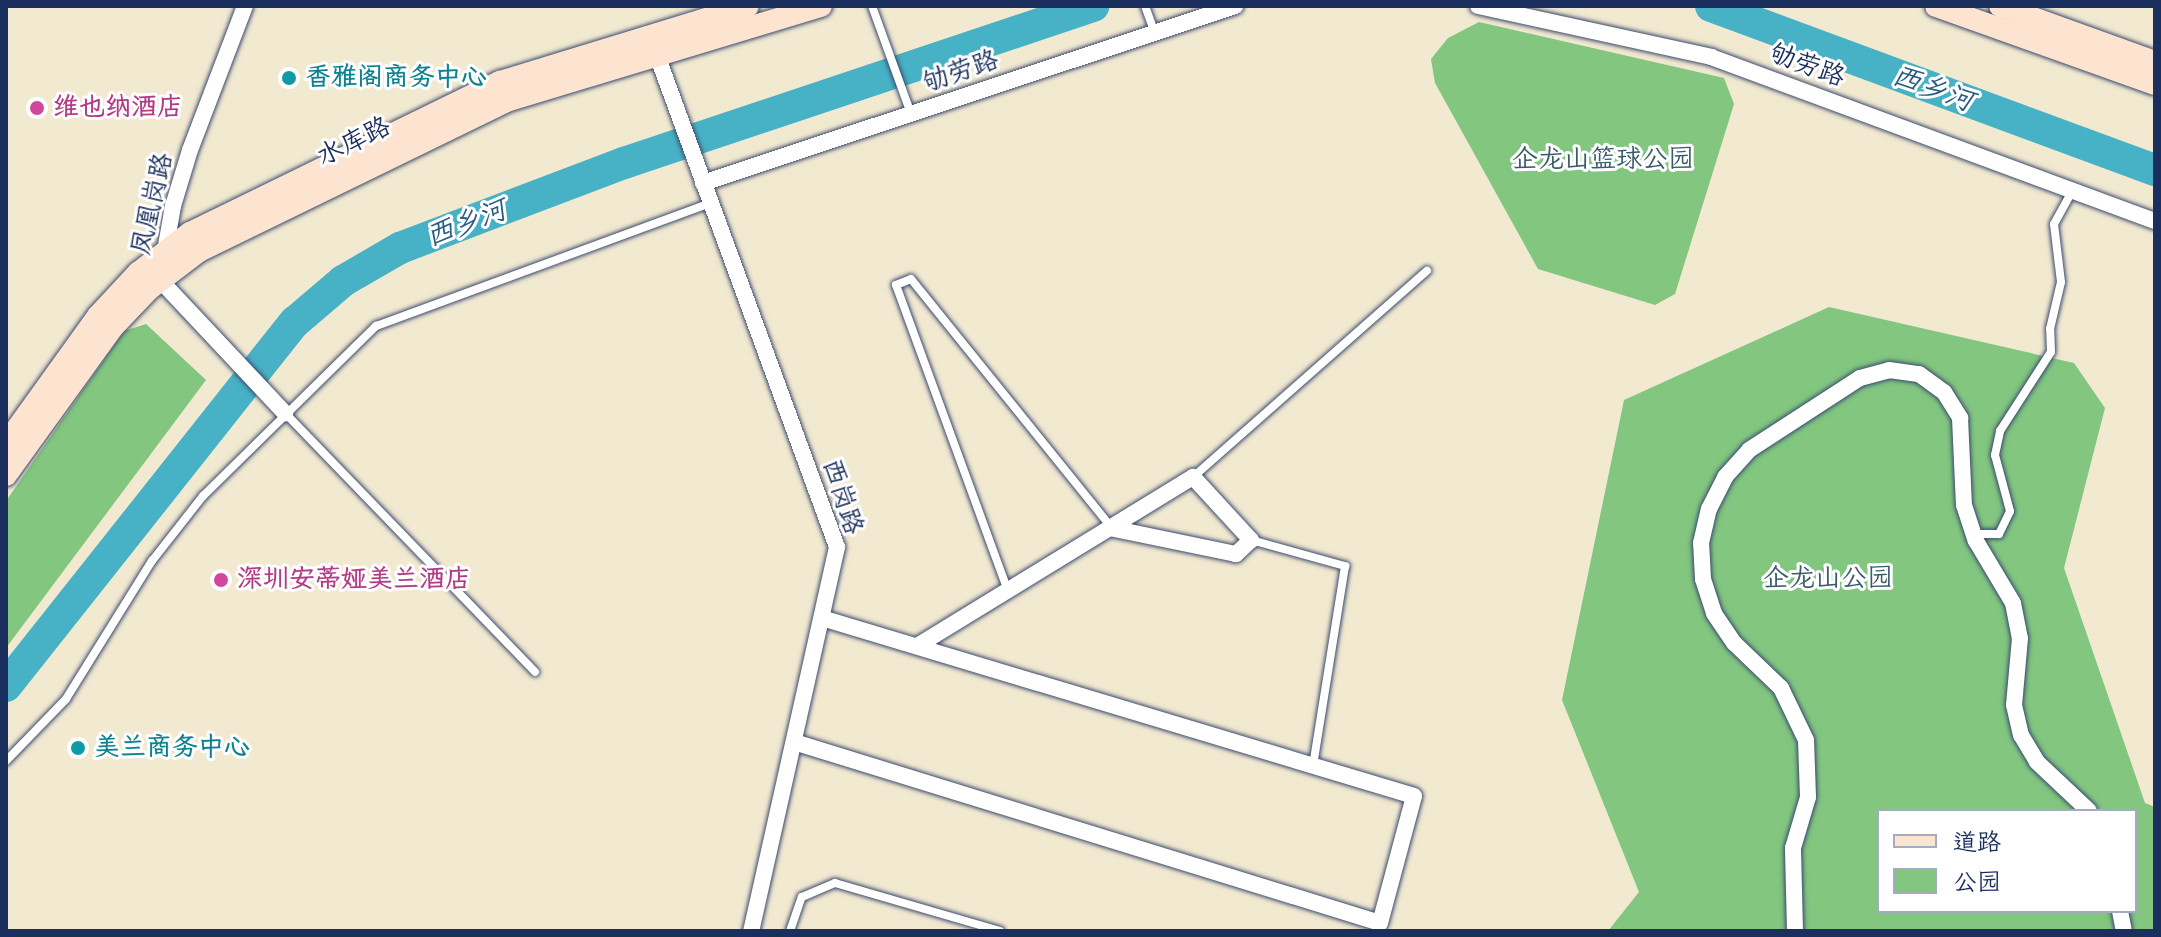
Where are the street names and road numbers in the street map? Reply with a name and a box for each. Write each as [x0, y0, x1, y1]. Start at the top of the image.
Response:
street label: 劬劳路 [1765, 38, 1849, 94]
street label: 劬劳路 [919, 45, 1003, 99]
street label: 水库路 [312, 111, 396, 173]
street label: 凤凰岗路 [126, 150, 180, 258]
street label: 西岗路 [815, 455, 869, 539]

